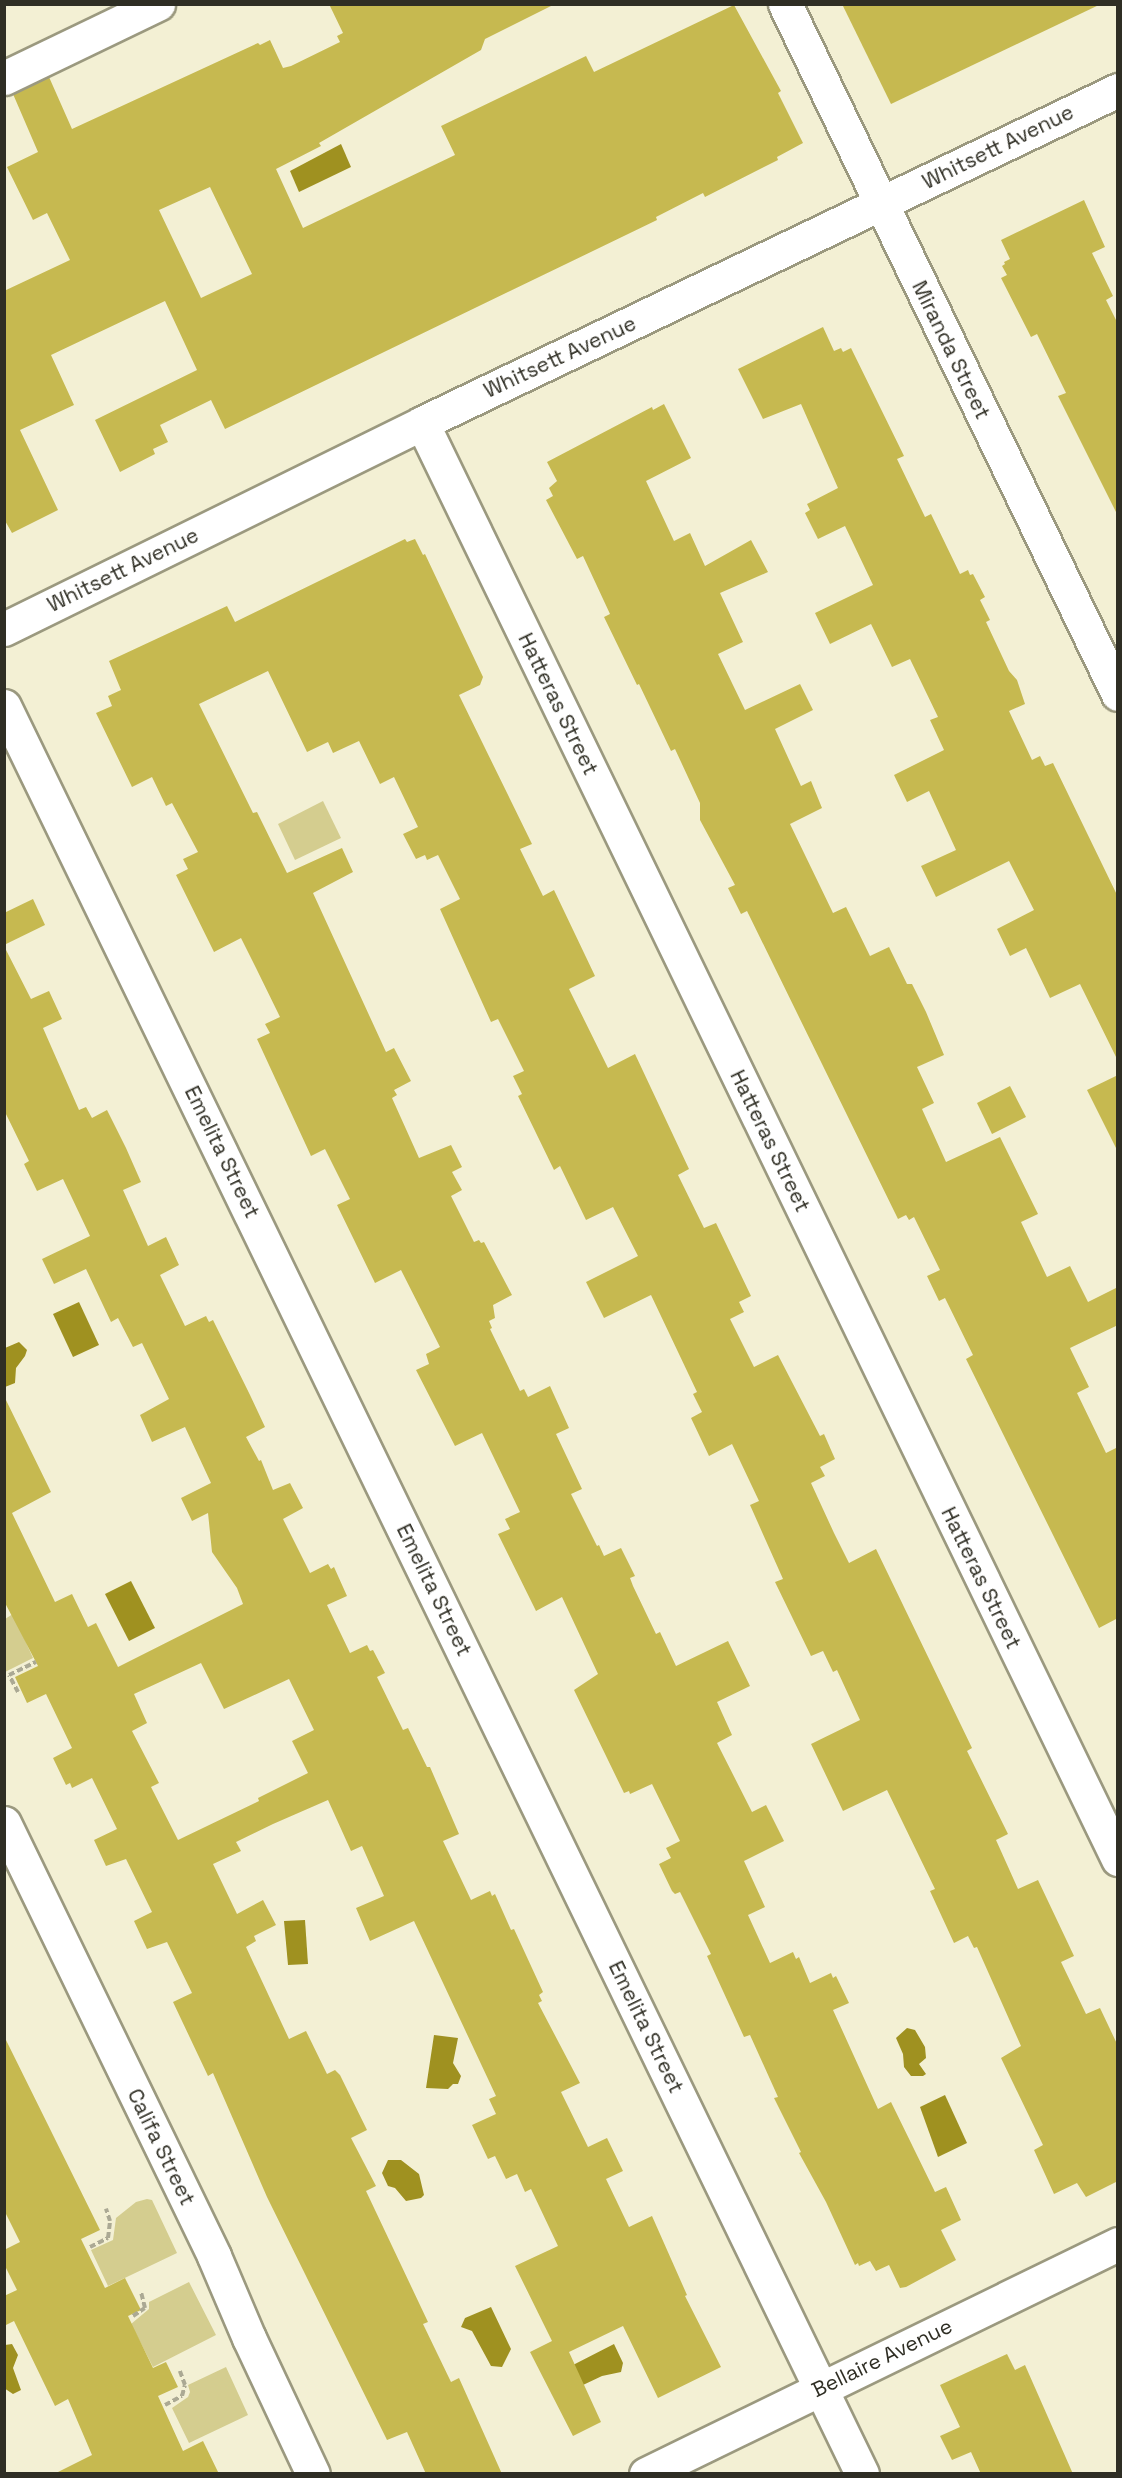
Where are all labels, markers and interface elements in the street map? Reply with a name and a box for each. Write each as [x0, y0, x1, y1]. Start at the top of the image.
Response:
street label: Whitsett Avenue [918, 99, 1078, 195]
street label: Miranda Street [907, 277, 995, 423]
street label: Whitsett Avenue [480, 311, 640, 403]
street label: Whitsett Avenue [43, 522, 203, 618]
street label: Hatteras Street [513, 629, 603, 779]
street label: Hatteras Street [725, 1066, 815, 1216]
street label: Emelita Street [179, 1082, 265, 1222]
street label: Hatteras Street [936, 1503, 1026, 1653]
street label: Emelita Street [391, 1520, 477, 1660]
street label: Emelita Street [603, 1957, 689, 2097]
street label: Califa Street [122, 2085, 200, 2209]
street label: Bellaire Avenue [808, 2313, 956, 2403]

